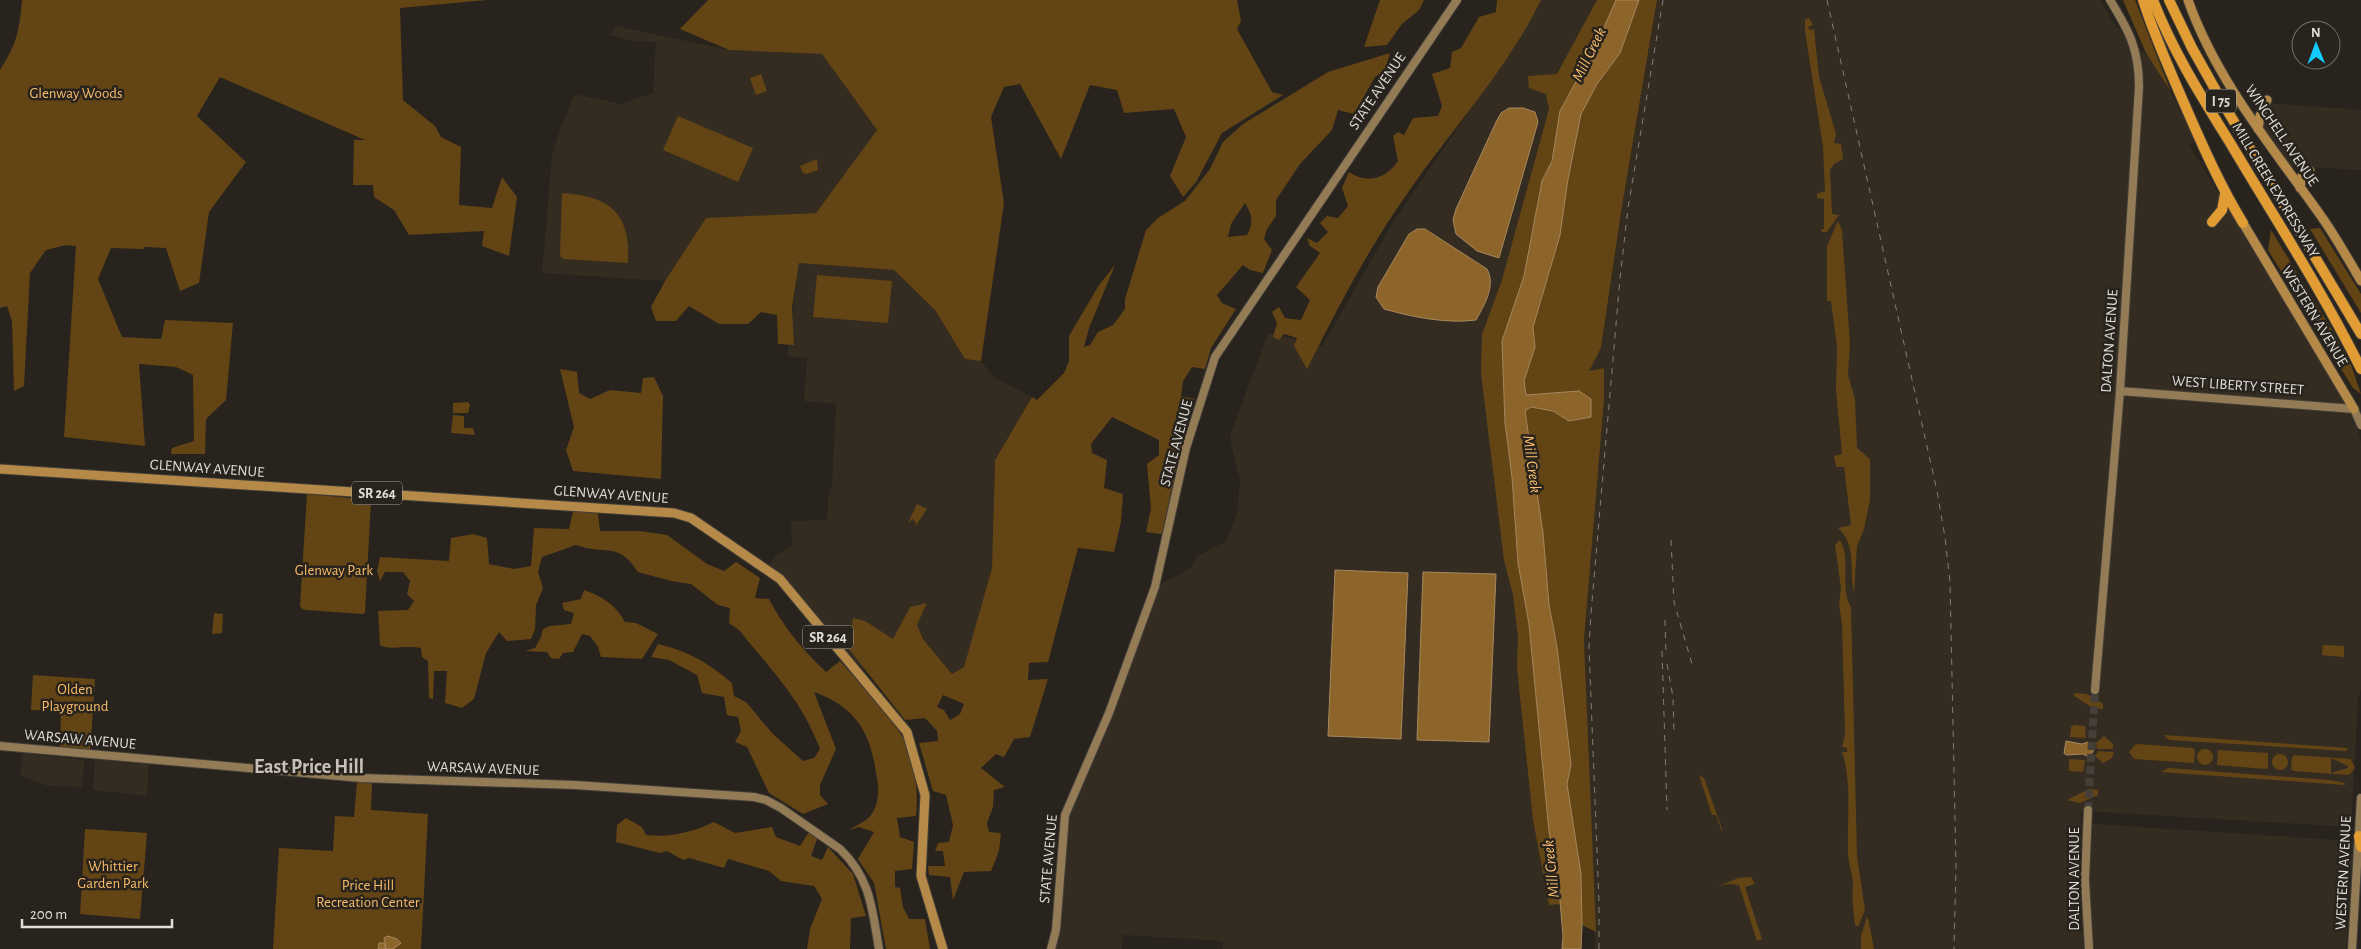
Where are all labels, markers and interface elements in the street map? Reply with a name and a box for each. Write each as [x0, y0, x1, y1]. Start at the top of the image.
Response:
north arrow [2291, 20, 2341, 70]
water label: Mill Creek [1569, 25, 1609, 84]
text: N [2311, 26, 2321, 40]
street label: STATE AVENUE [1346, 50, 1409, 132]
street label: WINCHELL AVENUE [2242, 82, 2321, 189]
park label: Glenway Woods [29, 86, 123, 101]
road number: I 75 [2206, 90, 2236, 112]
street label: MILL CREEK EXPRESSWAY [2229, 120, 2322, 260]
street label: WESTERN AVENUE [2279, 264, 2350, 369]
street label: DALTON AVENUE [2098, 289, 2121, 393]
street label: WEST LIBERTY STREET [2171, 373, 2305, 398]
street label: STATE AVENUE [1158, 398, 1195, 488]
water label: Mill Creek [1520, 434, 1544, 494]
street label: GLENWAY AVENUE [149, 457, 265, 480]
road number: SR 264 [352, 482, 402, 504]
street label: GLENWAY AVENUE [553, 483, 669, 506]
park label: Glenway Park [295, 563, 373, 578]
road number: SR 264 [803, 626, 853, 649]
park label: Olden Playground [42, 682, 109, 714]
street label: WARSAW AVENUE [23, 727, 137, 752]
district label: East Price Hill [254, 757, 364, 777]
street label: WARSAW AVENUE [427, 759, 539, 778]
street label: STATE AVENUE [1037, 814, 1060, 904]
street label: WESTERN AVENUE [2333, 816, 2354, 930]
street label: DALTON AVENUE [2067, 827, 2082, 931]
water label: Mill Creek [1540, 839, 1562, 899]
park label: Whittier Garden Park [77, 859, 149, 891]
park label: Price Hill Recreation Center [316, 878, 420, 910]
scale bar [22, 896, 172, 928]
text: 200 m [30, 907, 67, 922]

